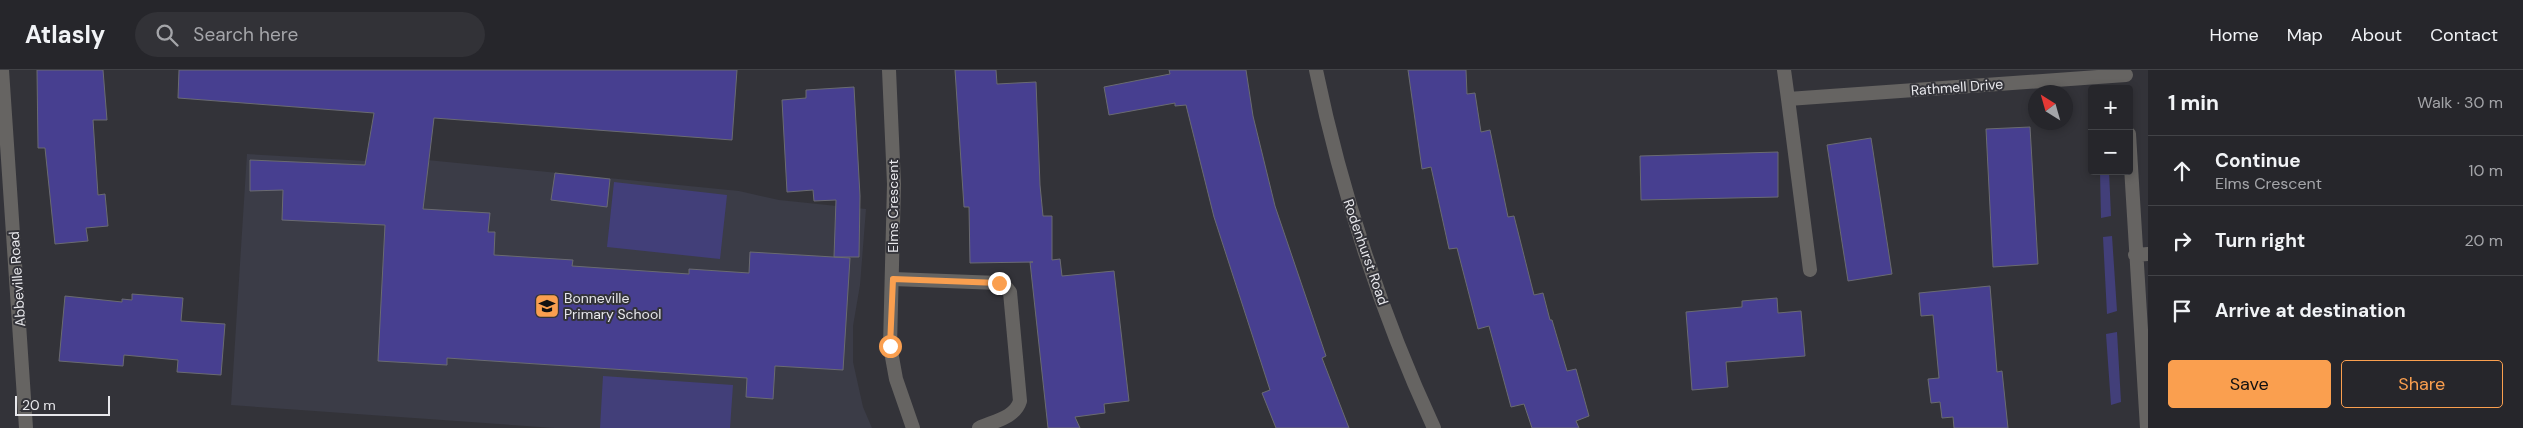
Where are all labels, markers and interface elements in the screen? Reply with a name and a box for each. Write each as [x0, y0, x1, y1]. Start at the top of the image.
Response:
search box [135, 12, 485, 57]
text: Atlasly [25, 19, 105, 50]
icon: search [153, 21, 181, 49]
text: Search here [193, 22, 298, 47]
text: Home [2209, 23, 2259, 47]
text: Map [2287, 23, 2323, 47]
text: About [2351, 23, 2402, 47]
text: Contact [2430, 23, 2498, 47]
street label: Rathmell Drive [1910, 75, 2004, 99]
north arrow [2028, 85, 2073, 130]
map controls [2088, 85, 2133, 175]
button: + [2088, 85, 2133, 130]
text: 1 min [2168, 89, 2219, 117]
text: Walk · 30 m [2417, 92, 2503, 113]
button: − [2088, 130, 2133, 175]
text: Continue [2215, 148, 2301, 173]
icon: ahead [2168, 157, 2196, 185]
street label: Elms Crescent [884, 159, 902, 253]
text: 10 m [2469, 160, 2503, 181]
text: Elms Crescent [2215, 173, 2322, 194]
street label: Rodenhurst Road [1339, 197, 1393, 307]
icon: right [2168, 227, 2196, 255]
text: Turn right [2215, 228, 2305, 253]
text: 20 m [2464, 230, 2503, 251]
street label: Abbeville Road [5, 231, 29, 327]
route end [988, 272, 1011, 295]
place label: Bonneville Primary School [564, 289, 661, 323]
school or university icon: Bonneville Primary School [534, 293, 560, 319]
icon: arrive [2168, 297, 2196, 325]
text: Arrive at destination [2215, 298, 2406, 323]
route start [879, 335, 902, 358]
button: Save [2168, 360, 2331, 408]
button: Share [2341, 360, 2503, 408]
scale bar [15, 393, 110, 416]
text: 20 m [22, 396, 56, 414]

